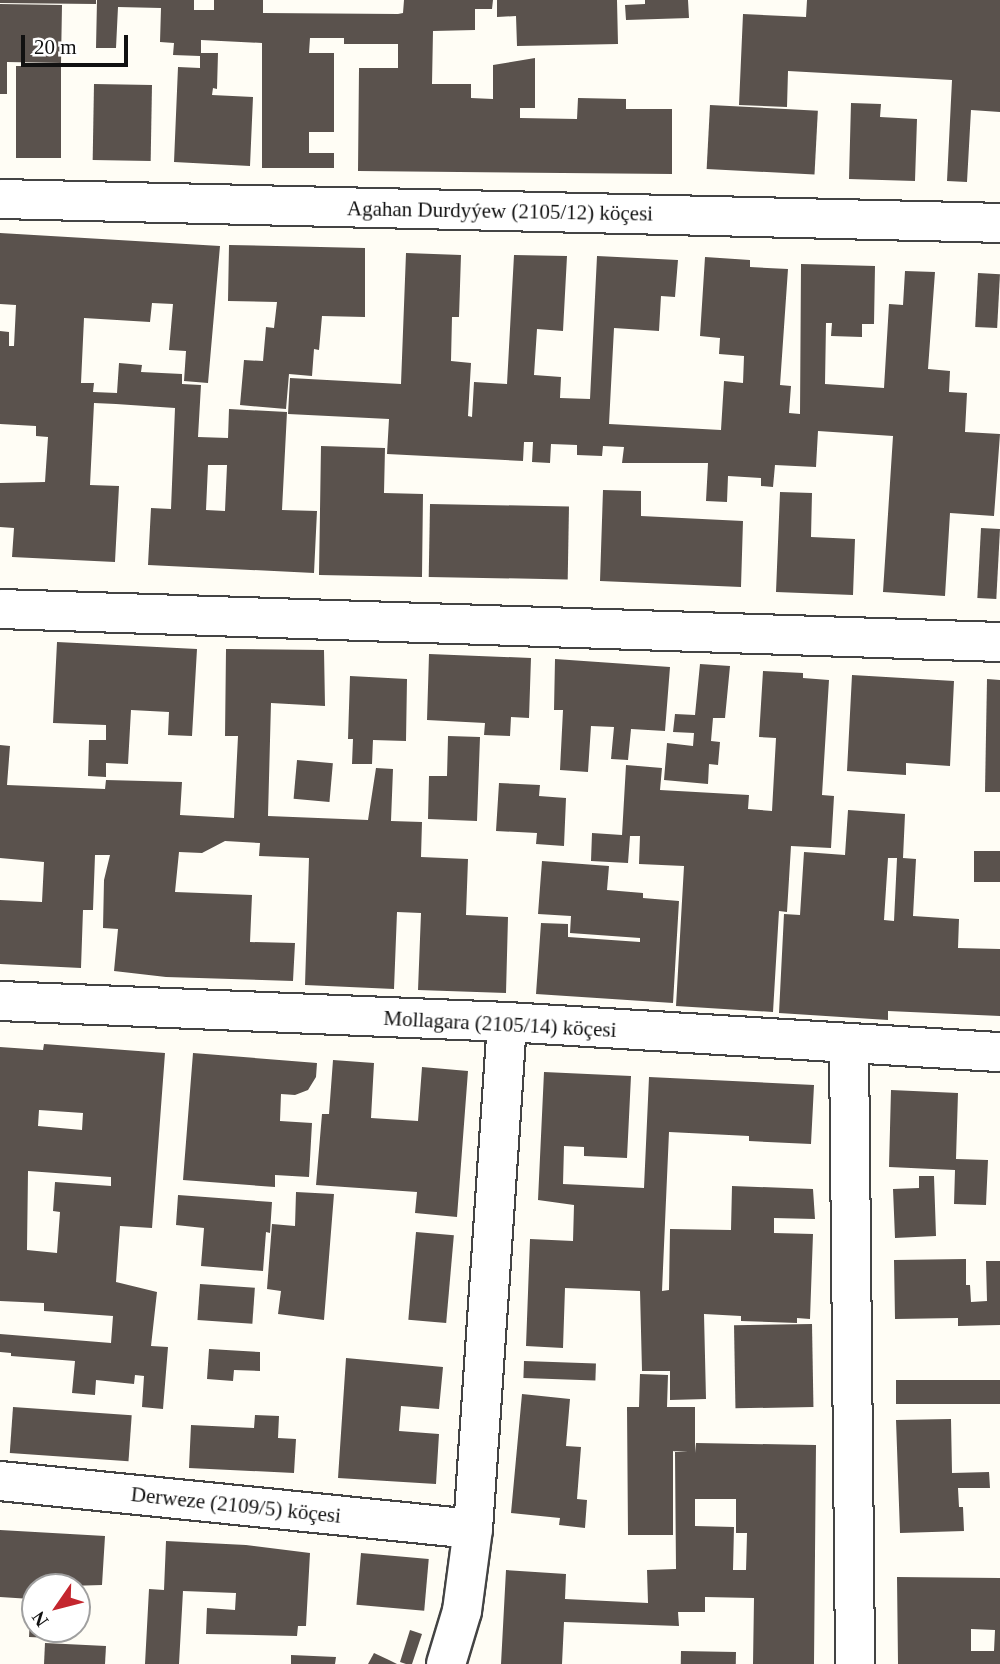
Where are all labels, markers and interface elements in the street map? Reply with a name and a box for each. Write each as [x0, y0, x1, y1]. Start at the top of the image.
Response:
scale bar [24, 21, 131, 65]
text: 20 m [34, 35, 77, 59]
street label: Agahan Durdyýew (2105/12) köçesi [347, 196, 653, 226]
street label: Mollagara (2105/14) köçesi [383, 1005, 617, 1043]
street label: Derweze (2109/5) köçesi [130, 1481, 342, 1529]
north arrow [21, 1573, 91, 1643]
text: N [27, 1608, 53, 1631]

